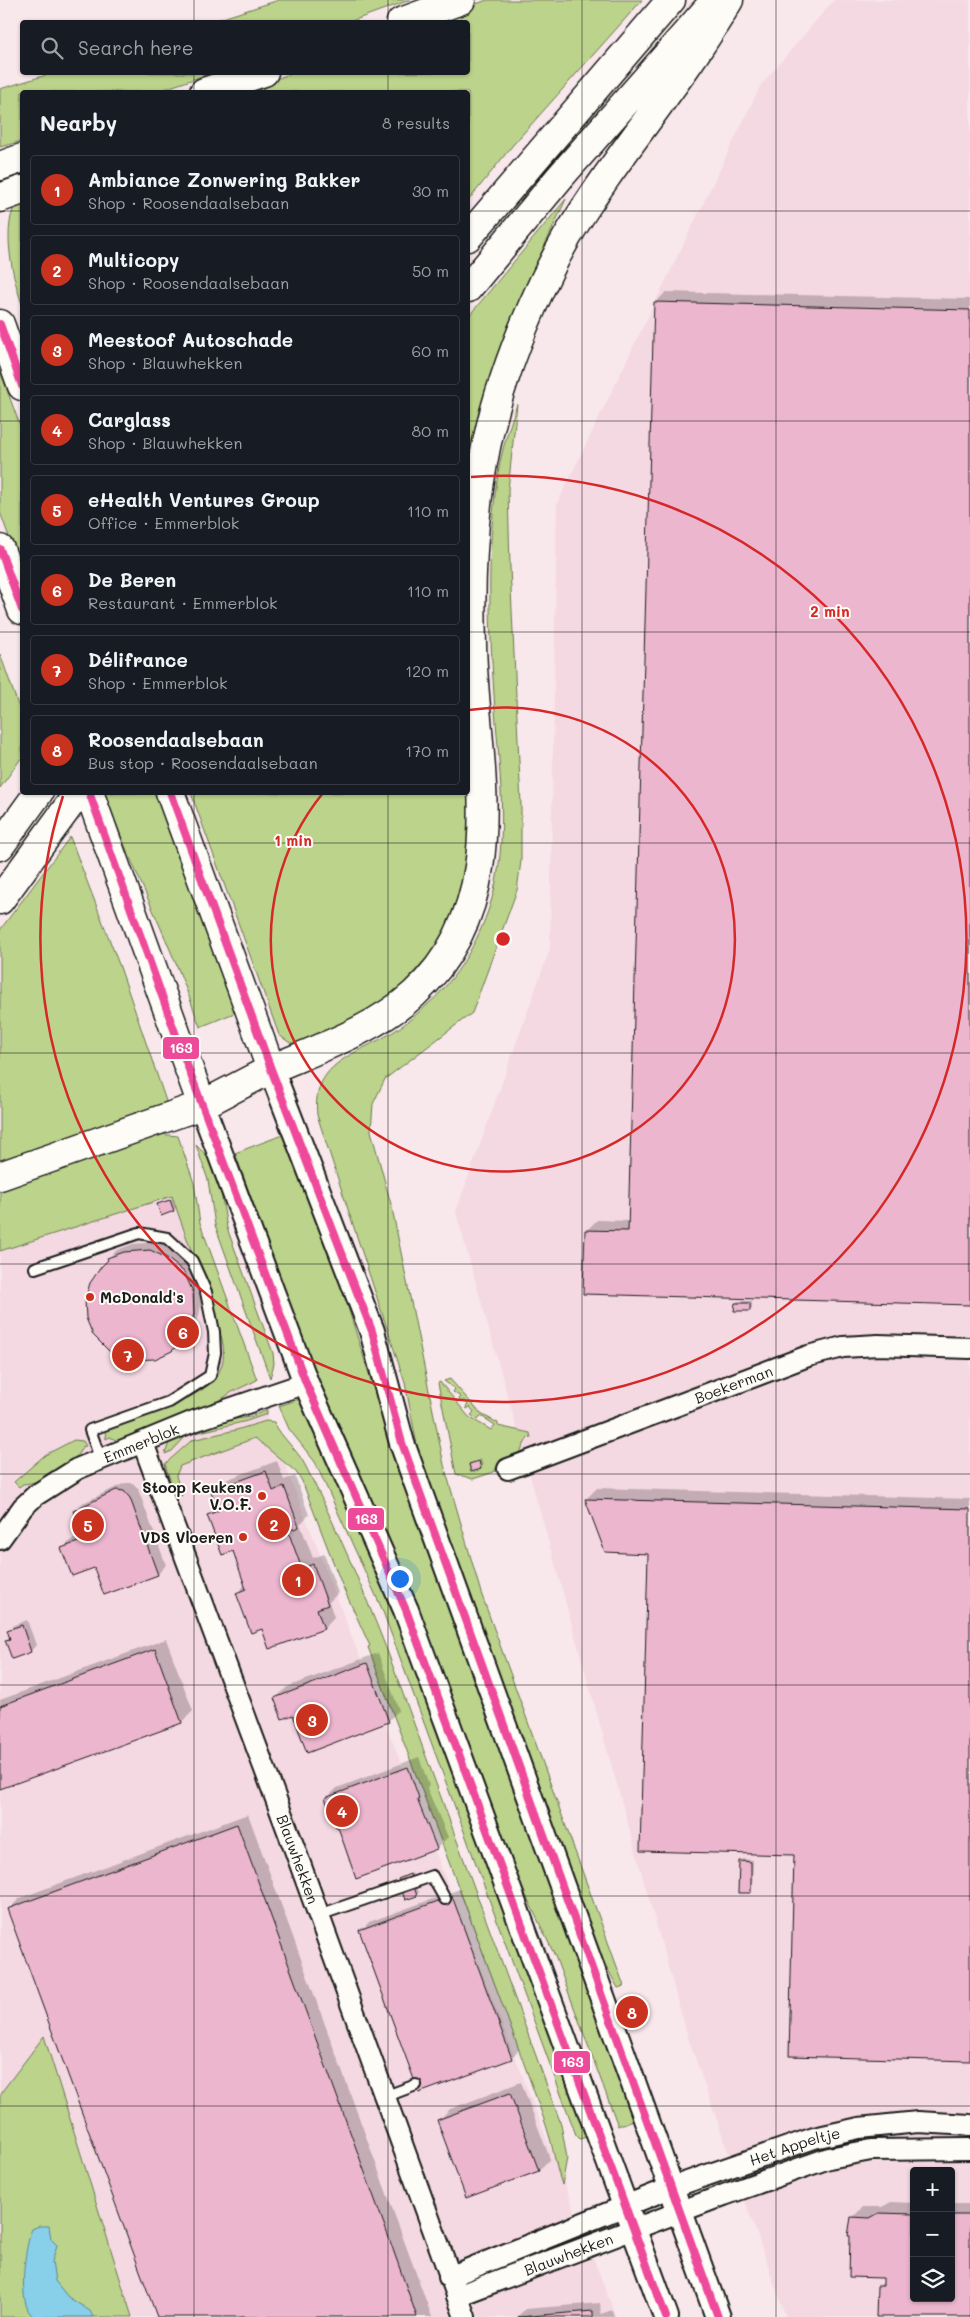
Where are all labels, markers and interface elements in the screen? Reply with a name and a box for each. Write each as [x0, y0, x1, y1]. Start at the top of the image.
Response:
search box [20, 20, 470, 75]
icon: search [38, 34, 66, 62]
text: Search here [78, 35, 194, 60]
text: Nearby [40, 109, 117, 136]
text: 8 results [382, 112, 450, 133]
text: Ambiance Zonwering Bakker [88, 167, 360, 192]
text: 1 [53, 180, 61, 201]
text: 30 m [412, 180, 449, 201]
text: Shop · Roosendaalsebaan [88, 192, 289, 213]
text: Multicopy [88, 247, 179, 272]
text: 2 [53, 260, 61, 281]
text: 50 m [412, 260, 449, 281]
text: Shop · Roosendaalsebaan [88, 272, 289, 293]
text: Meestoof Autoschade [88, 327, 293, 352]
text: 3 [52, 340, 62, 361]
text: 60 m [412, 340, 449, 361]
text: Shop · Blauwhekken [88, 352, 242, 373]
text: Carglass [88, 407, 171, 432]
text: 4 [52, 420, 62, 441]
text: 80 m [412, 420, 449, 441]
text: Shop · Blauwhekken [88, 432, 242, 453]
text: eHealth Ventures Group [88, 487, 320, 512]
text: 5 [52, 500, 62, 521]
text: 110 m [407, 500, 449, 521]
text: Office · Emmerblok [88, 512, 239, 533]
text: De Beren [88, 567, 176, 592]
text: 6 [52, 580, 62, 601]
text: 110 m [407, 580, 449, 601]
text: Restaurant · Emmerblok [88, 592, 278, 613]
text: 2 min [810, 601, 850, 621]
text: Délifrance [88, 647, 188, 672]
text: 7 [53, 660, 61, 681]
text: 120 m [405, 660, 449, 681]
text: Shop · Emmerblok [88, 672, 227, 693]
text: Roosendaalsebaan [88, 727, 264, 752]
text: 8 [52, 740, 62, 761]
text: 170 m [405, 740, 449, 761]
text: Bus stop · Roosendaalsebaan [88, 752, 318, 773]
text: 1 min [274, 830, 312, 850]
centre of rings [494, 930, 512, 948]
line badge: 163 [162, 1036, 200, 1060]
text: 163 [169, 1038, 193, 1057]
place label: McDonald's [100, 1287, 184, 1307]
marker: McDonald's [84, 1291, 96, 1303]
pin: 6 [167, 1313, 199, 1351]
pin: 7 [112, 1336, 144, 1374]
street label: Boekerman [692, 1360, 775, 1408]
street label: Emmerblok [101, 1418, 182, 1467]
place label: Stoop Keukens V.O.F. [142, 1477, 252, 1514]
marker: Stoop Keukens V.O.F. [256, 1490, 268, 1502]
pin: 2 [258, 1505, 290, 1543]
pin: 5 [72, 1506, 104, 1544]
line badge: 163 [347, 1507, 385, 1531]
text: 163 [354, 1509, 378, 1528]
place label: VDS Vloeren [140, 1527, 233, 1547]
marker: VDS Vloeren [237, 1531, 249, 1543]
pin: 1 [282, 1561, 314, 1599]
your location [387, 1566, 413, 1592]
pin: 3 [296, 1701, 328, 1739]
pin: 4 [326, 1792, 358, 1830]
street label: Blauwhekken [273, 1812, 324, 1906]
pin: 8 [616, 1993, 648, 2031]
line badge: 163 [553, 2050, 591, 2074]
text: 163 [560, 2052, 584, 2071]
street label: Het Appeltje [747, 2122, 842, 2170]
map controls [910, 2167, 955, 2302]
button: + [910, 2167, 955, 2212]
button: − [910, 2212, 955, 2257]
street label: Blauwhekken [521, 2228, 616, 2280]
button: layers [910, 2257, 955, 2302]

